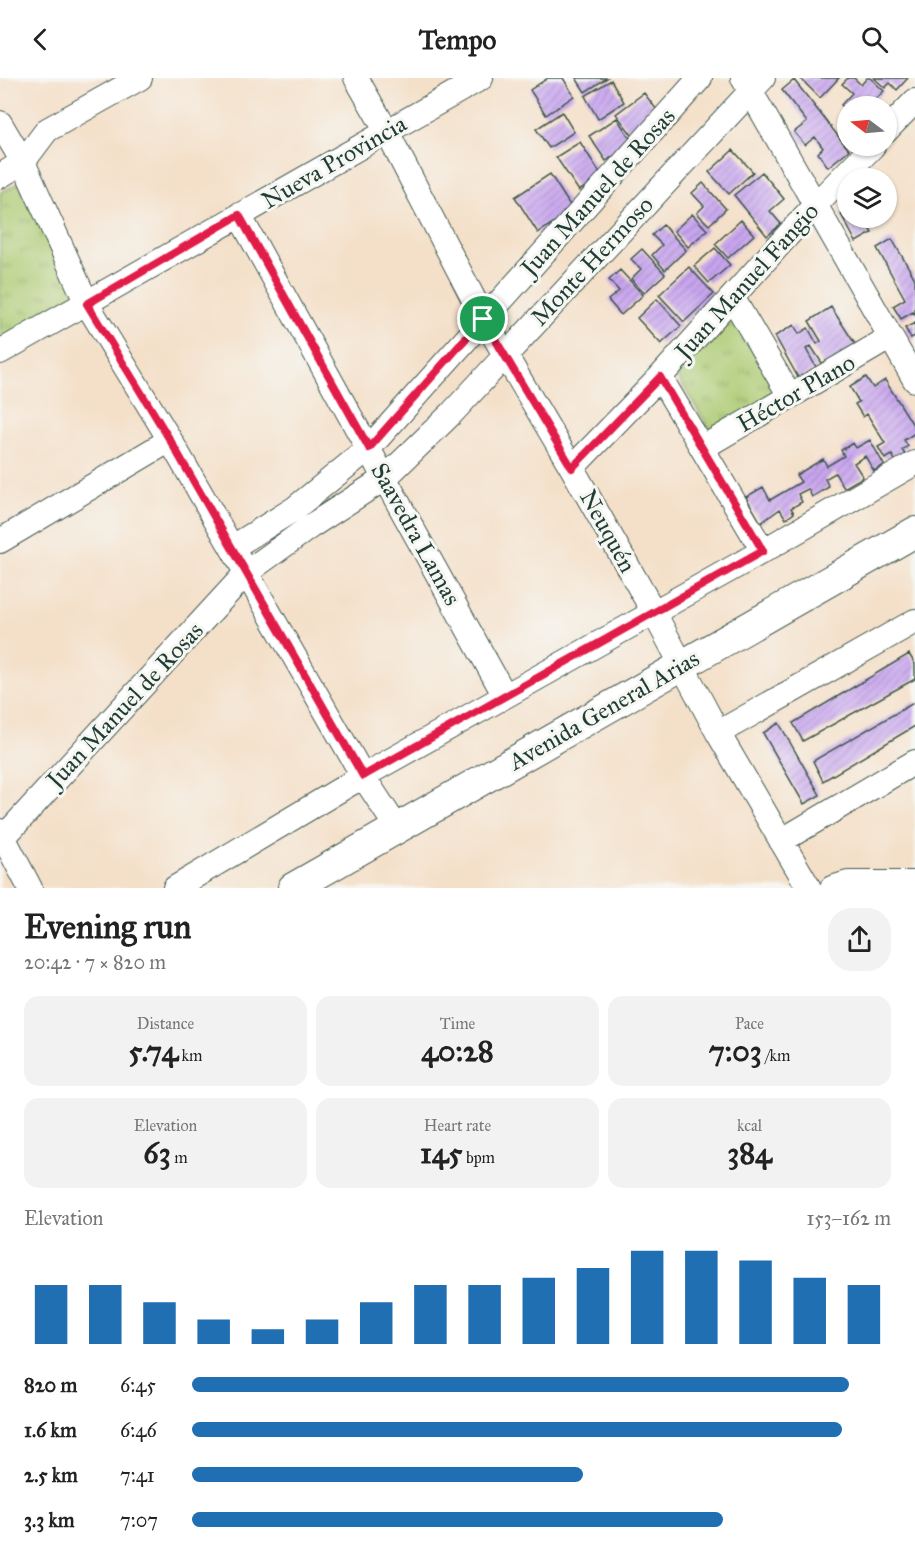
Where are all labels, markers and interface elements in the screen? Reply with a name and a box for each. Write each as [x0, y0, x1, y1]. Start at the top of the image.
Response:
icon: back [24, 23, 57, 56]
text: Tempo [419, 23, 496, 56]
icon: search [858, 23, 891, 56]
north arrow [837, 96, 897, 156]
map controls [837, 96, 897, 228]
street label: Juan Manuel de Rosas [513, 102, 681, 285]
street label: Nueva Provincia [256, 108, 412, 215]
button: layers [837, 168, 897, 228]
street label: Monte Hermoso [524, 190, 660, 332]
street label: Juan Manuel Fangio [667, 196, 825, 368]
pin [457, 293, 508, 344]
icon: arrive [466, 302, 499, 335]
street label: Héctor Plano [732, 347, 860, 439]
street label: Saavedra Lamas [364, 457, 468, 611]
street label: Neuquén [573, 484, 643, 578]
street label: Juan Manuel de Rosas [38, 616, 210, 796]
street label: Avenida General Arias [502, 643, 705, 777]
text: Evening run [24, 907, 191, 947]
button: share [828, 908, 891, 971]
text: 20:42 · 7 × 820 m [24, 950, 166, 974]
text: Distance [137, 1014, 194, 1033]
text: Time [440, 1014, 475, 1033]
text: Pace [735, 1014, 764, 1033]
text: 5.74 [129, 1033, 178, 1069]
text: 40:28 [421, 1033, 494, 1069]
text: 7:03 [709, 1033, 762, 1069]
text: km [178, 1046, 202, 1065]
text: /km [762, 1046, 790, 1065]
text: Elevation [134, 1116, 197, 1135]
text: Heart rate [424, 1116, 491, 1135]
text: kcal [737, 1116, 762, 1135]
text: 63 [143, 1135, 171, 1171]
text: 145 [420, 1135, 462, 1171]
text: 384 [727, 1135, 772, 1171]
text: m [171, 1148, 188, 1167]
text: bpm [462, 1148, 495, 1167]
text: Elevation [24, 1206, 103, 1230]
text: 153–162 m [806, 1206, 891, 1230]
text: 820 m [24, 1373, 77, 1397]
text: 6:45 [120, 1373, 156, 1397]
text: 1.6 km [24, 1418, 77, 1442]
text: 6:46 [120, 1418, 157, 1442]
text: 2.5 km [24, 1463, 78, 1487]
text: 7:41 [120, 1463, 155, 1487]
text: 3.3 km [24, 1508, 75, 1532]
text: 7:07 [120, 1508, 158, 1532]

